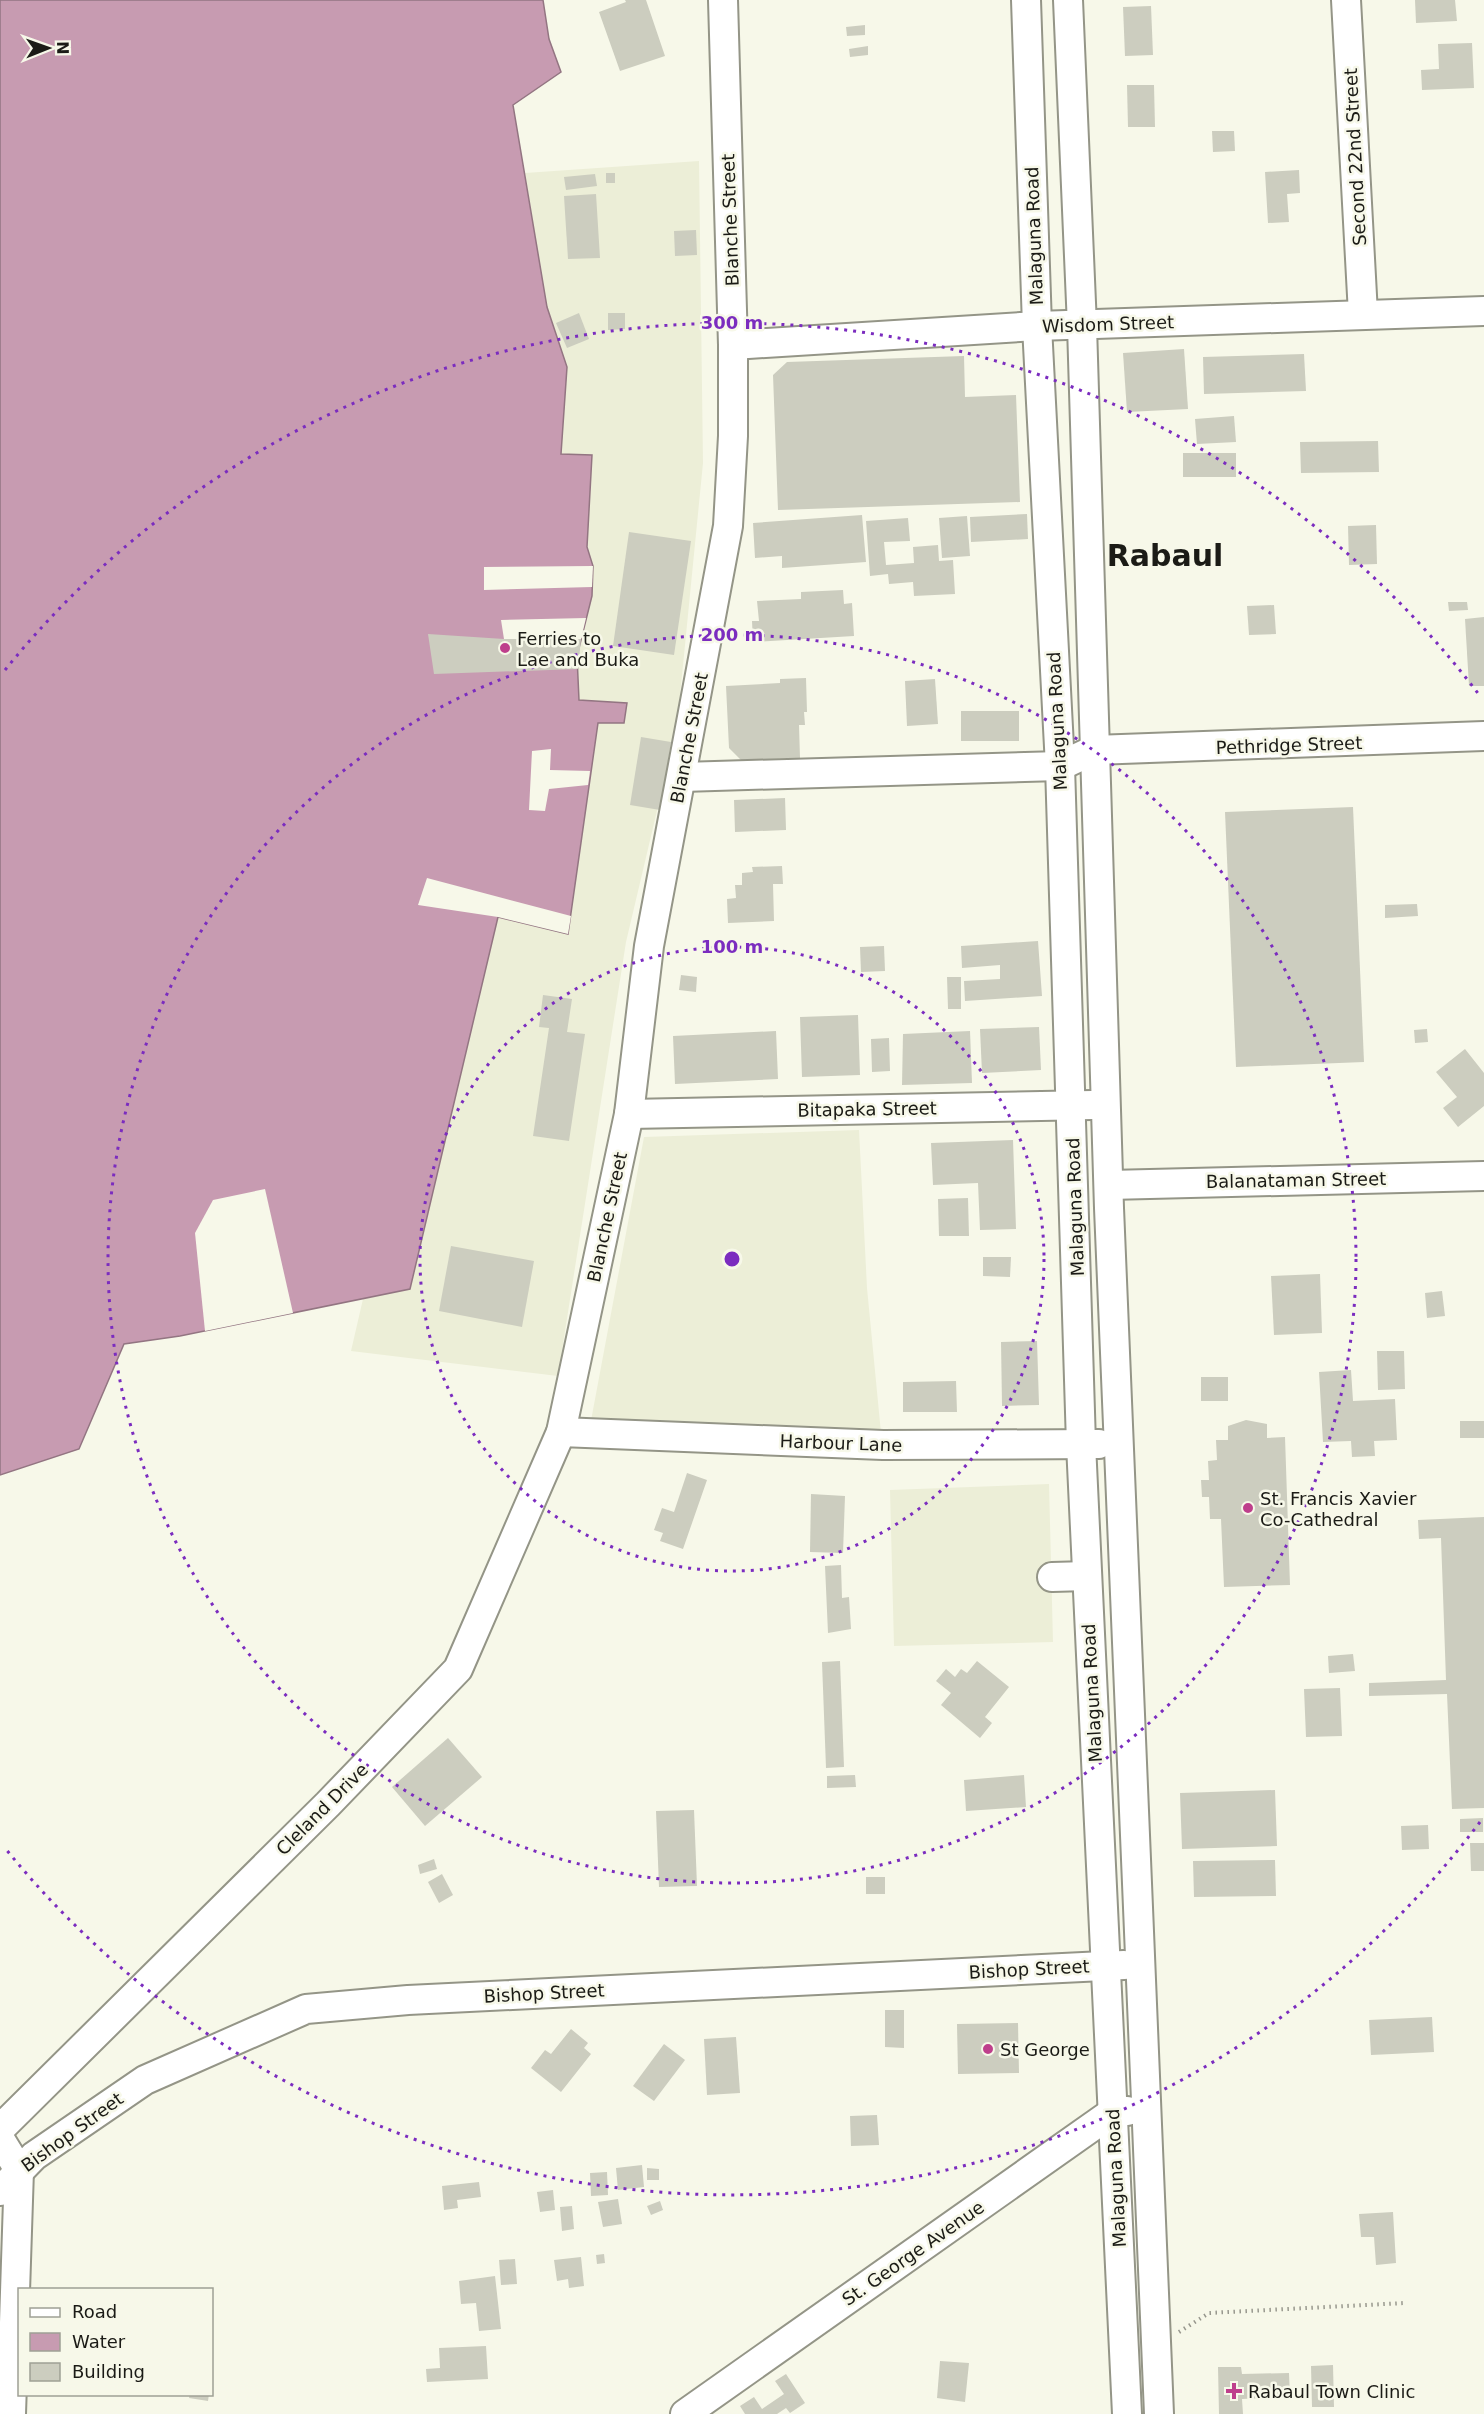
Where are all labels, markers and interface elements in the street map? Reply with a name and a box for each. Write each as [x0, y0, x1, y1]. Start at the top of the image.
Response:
north arrow [18, 18, 78, 78]
text: N [53, 41, 72, 55]
street label: Second 22nd Street [1340, 68, 1370, 246]
street label: Blanche Street [717, 153, 743, 287]
street label: Malaguna Road [1021, 166, 1047, 306]
street label: Wisdom Street [1042, 311, 1174, 337]
text: 300 m [701, 312, 763, 333]
district label: Rabaul [1107, 538, 1223, 573]
text: 200 m [701, 624, 763, 645]
place label: Ferries to Lae and Buka [517, 628, 639, 670]
marker: Ferries to Lae and Buka [498, 641, 512, 655]
street label: Malaguna Road [1043, 651, 1071, 791]
street label: Blanche Street [666, 671, 712, 805]
street label: Pethridge Street [1215, 732, 1363, 758]
text: 100 m [701, 936, 763, 957]
street label: Bitapaka Street [797, 1097, 937, 1121]
street label: Malaguna Road [1062, 1137, 1088, 1277]
street label: Blanche Street [583, 1150, 631, 1284]
street label: Balanataman Street [1206, 1168, 1386, 1192]
centre of rings [722, 1249, 742, 1269]
street label: Harbour Lane [779, 1430, 903, 1456]
place label: St. Francis Xavier Co-Cathedral [1260, 1488, 1417, 1530]
marker: St. Francis Xavier Co-Cathedral [1241, 1501, 1255, 1515]
street label: Malaguna Road [1078, 1623, 1106, 1763]
street label: Cleland Drive [272, 1759, 372, 1859]
street label: Bishop Street [968, 1955, 1090, 1983]
street label: Bishop Street [483, 1979, 605, 2007]
place label: St George [1000, 2039, 1090, 2060]
marker: St George [981, 2042, 995, 2056]
street label: Bishop Street [17, 2088, 127, 2176]
street label: Malaguna Road [1102, 2108, 1130, 2248]
street label: St. George Avenue [838, 2196, 988, 2310]
legend [18, 2288, 213, 2396]
text: Road [72, 2301, 117, 2322]
text: Water [72, 2331, 126, 2352]
text: Building [72, 2361, 145, 2382]
place label: Rabaul Town Clinic [1248, 2381, 1415, 2402]
marker: Rabaul Town Clinic [1225, 2382, 1243, 2400]

